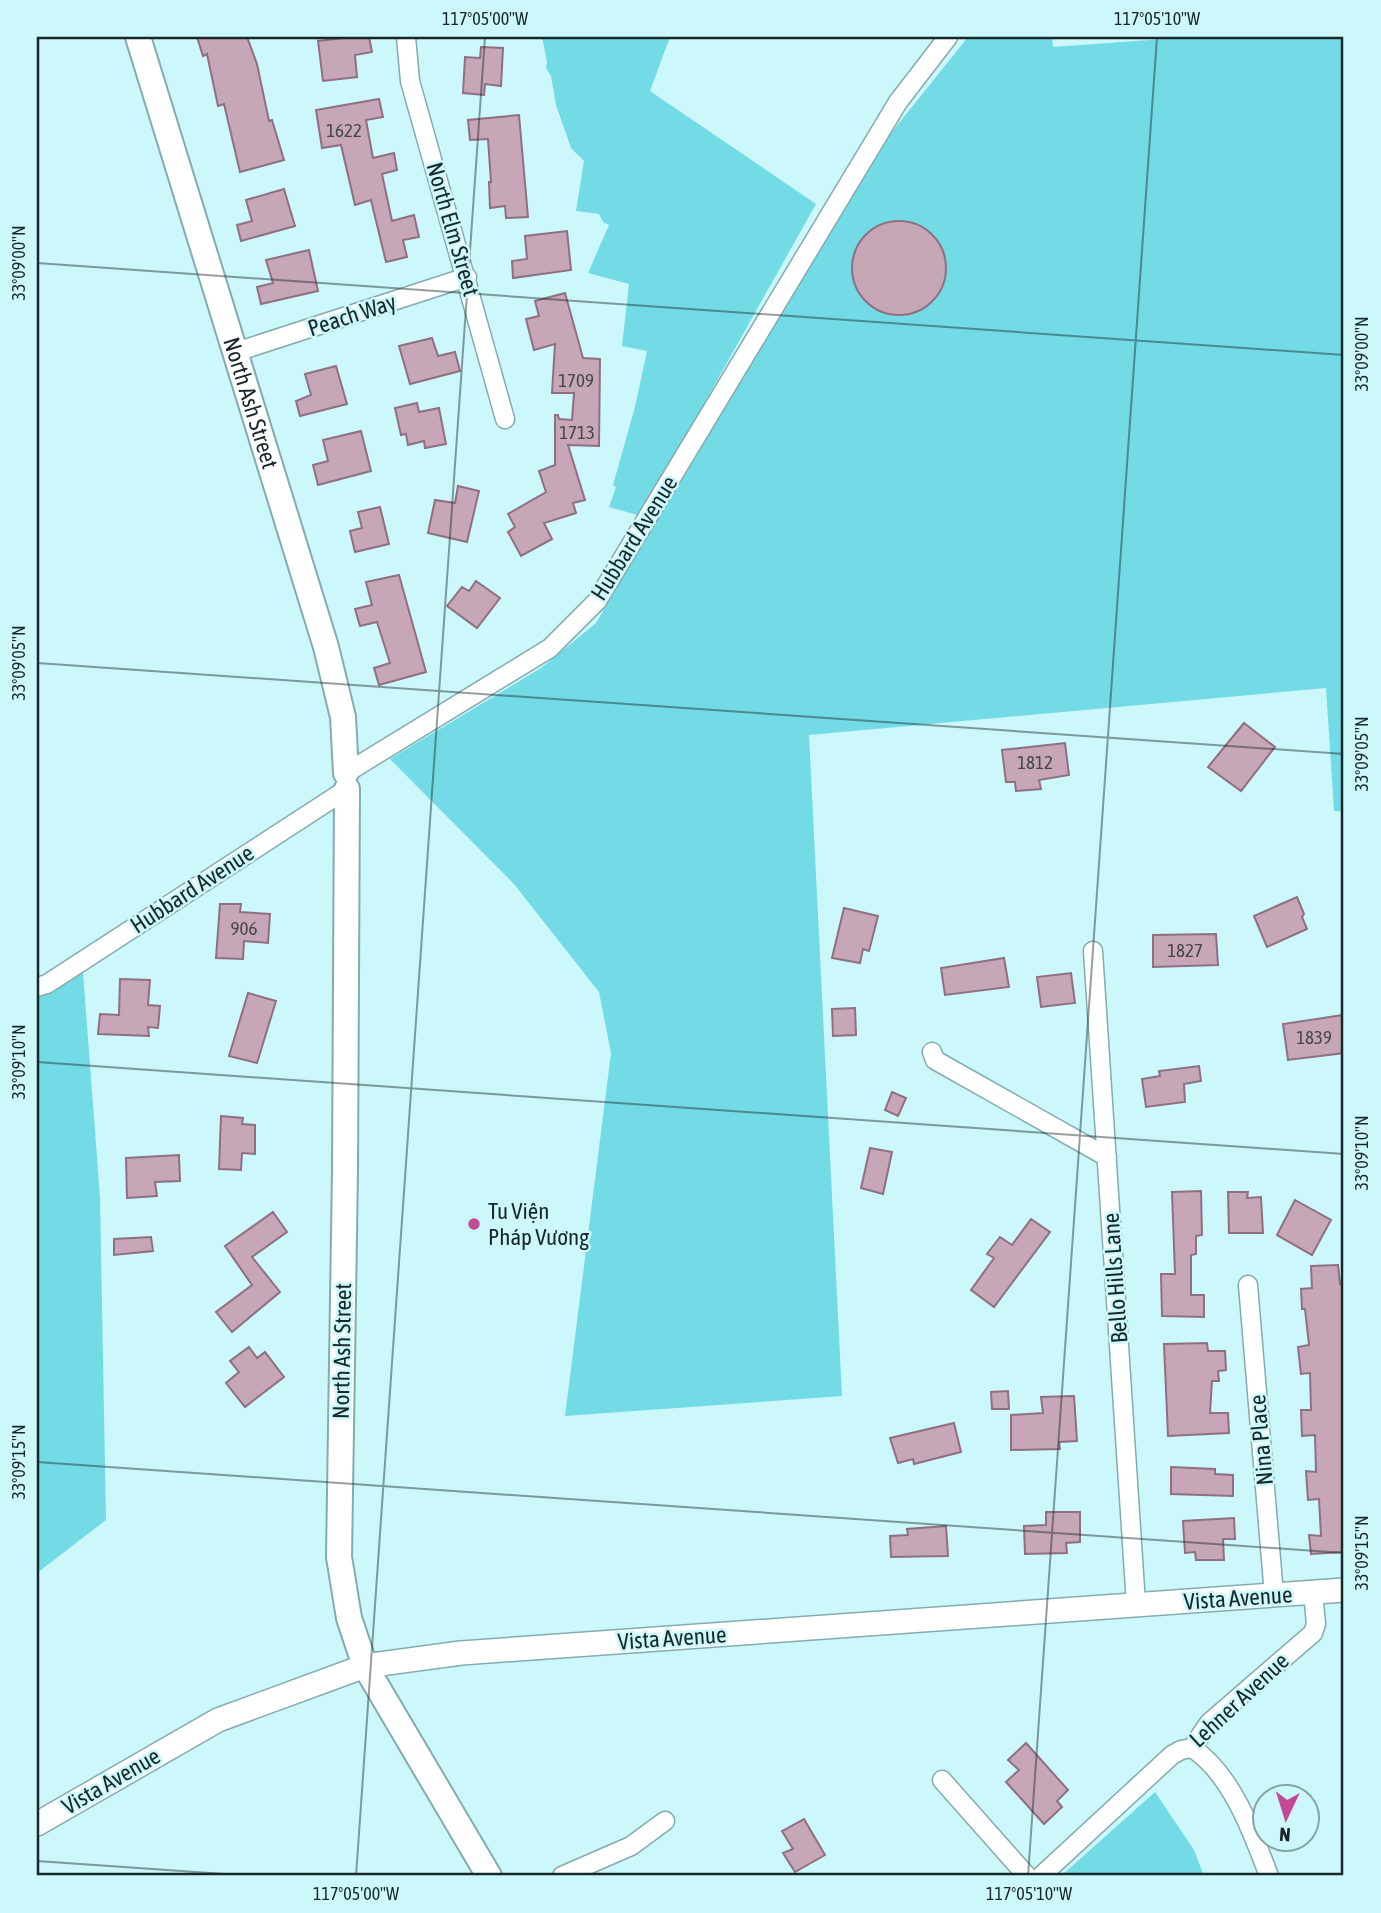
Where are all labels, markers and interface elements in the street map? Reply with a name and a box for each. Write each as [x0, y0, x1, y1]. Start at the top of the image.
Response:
text: 117°05'00"W [442, 8, 528, 29]
text: 117°05'10"W [1114, 8, 1200, 29]
house number: 1622 [326, 119, 362, 141]
street label: North Elm Street [421, 159, 485, 299]
text: 33°09'00"N [8, 225, 29, 301]
street label: Peach Way [305, 289, 399, 341]
text: 33°09'00"N [1351, 316, 1372, 392]
street label: North Ash Street [218, 334, 283, 472]
house number: 1709 [558, 369, 594, 391]
house number: 1713 [559, 421, 595, 443]
street label: Hubbard Avenue [585, 471, 683, 605]
text: 33°09'05"N [8, 625, 29, 701]
text: 33°09'05"N [1351, 716, 1372, 792]
house number: 1812 [1017, 751, 1053, 773]
street label: Hubbard Avenue [126, 840, 258, 938]
house number: 906 [231, 917, 257, 939]
house number: 1827 [1167, 939, 1203, 961]
text: 33°09'10"N [8, 1024, 29, 1100]
house number: 1839 [1296, 1026, 1332, 1048]
text: 33°09'10"N [1351, 1115, 1372, 1191]
place label: Tu Viện Pháp Vương [488, 1198, 589, 1250]
street label: Bello Hills Lane [1097, 1212, 1133, 1344]
marker: Tu Viện Pháp Vương [466, 1216, 482, 1232]
street label: North Ash Street [328, 1283, 356, 1419]
street label: Nina Place [1244, 1394, 1278, 1486]
text: 33°09'15"N [8, 1424, 29, 1500]
text: 33°09'15"N [1351, 1515, 1372, 1591]
street label: Vista Avenue [1183, 1581, 1293, 1615]
street label: Vista Avenue [617, 1621, 727, 1655]
street label: Lehner Avenue [1184, 1648, 1294, 1752]
street label: Vista Avenue [57, 1743, 165, 1819]
north arrow [1252, 1784, 1322, 1854]
text: N [1278, 1824, 1291, 1846]
text: 117°05'00"W [313, 1883, 399, 1904]
text: 117°05'10"W [986, 1883, 1072, 1904]

